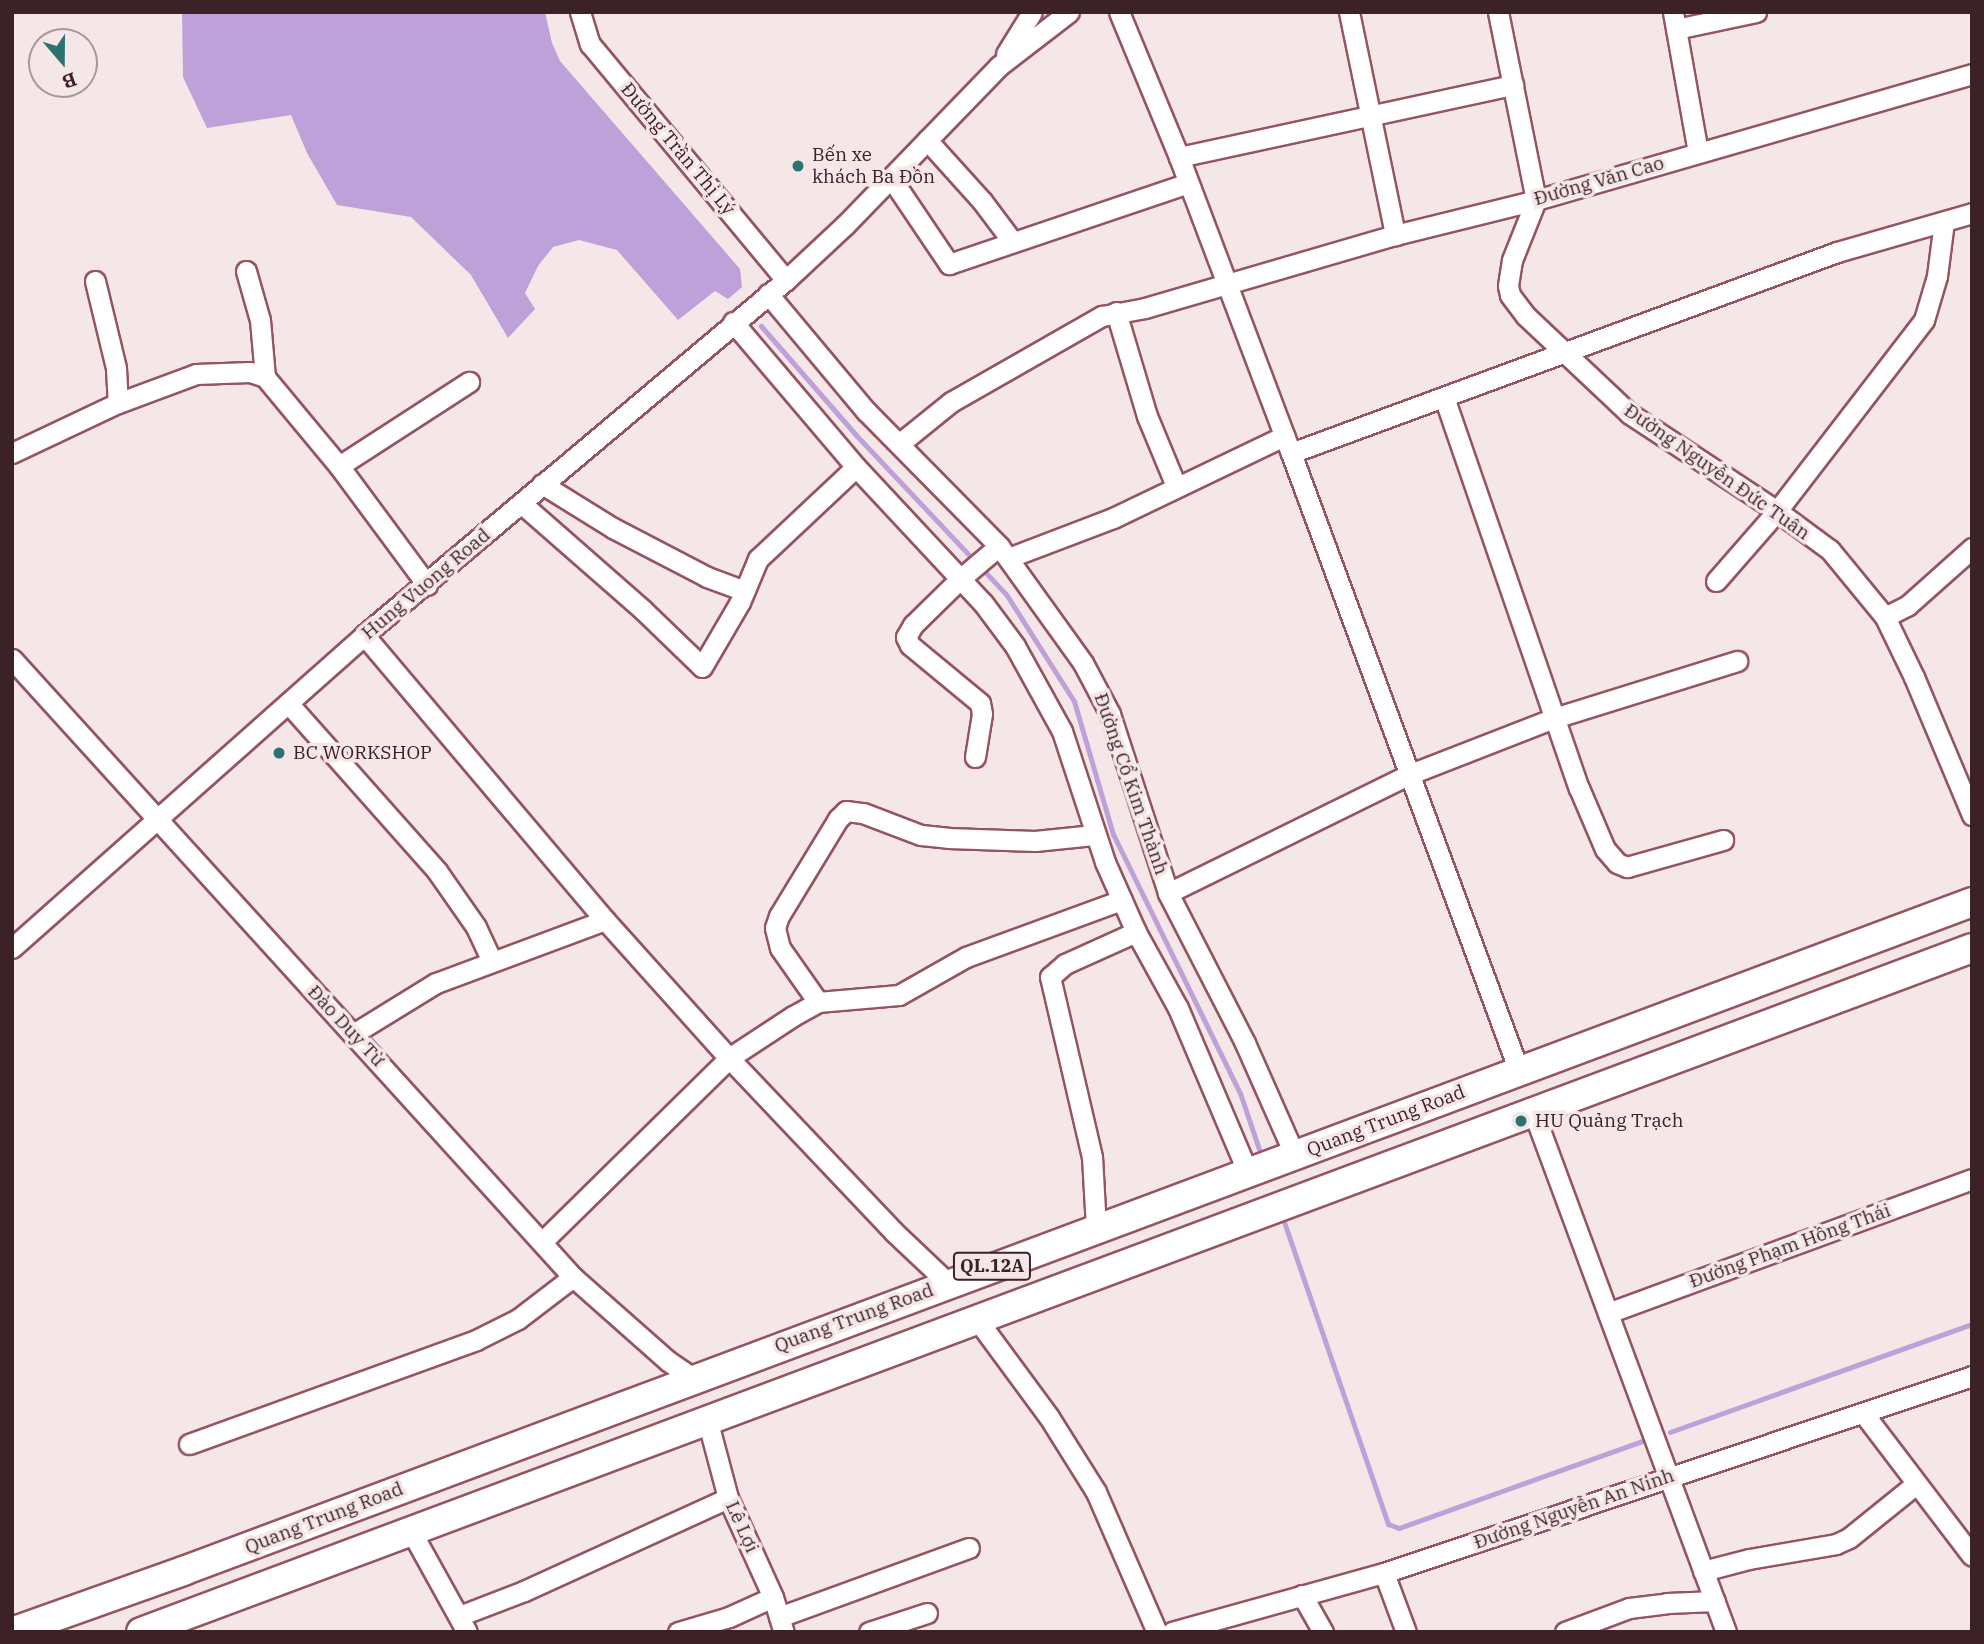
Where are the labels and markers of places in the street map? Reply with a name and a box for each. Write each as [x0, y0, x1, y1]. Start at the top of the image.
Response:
place label: Bến xe khách Ba Đồn [812, 144, 935, 188]
marker: Bến xe khách Ba Đồn [790, 158, 806, 174]
place label: BC WORKSHOP [293, 742, 432, 764]
marker: BC WORKSHOP [271, 745, 287, 761]
place label: HU Quảng Trạch [1535, 1110, 1684, 1132]
marker: HU Quảng Trạch [1513, 1113, 1529, 1129]

